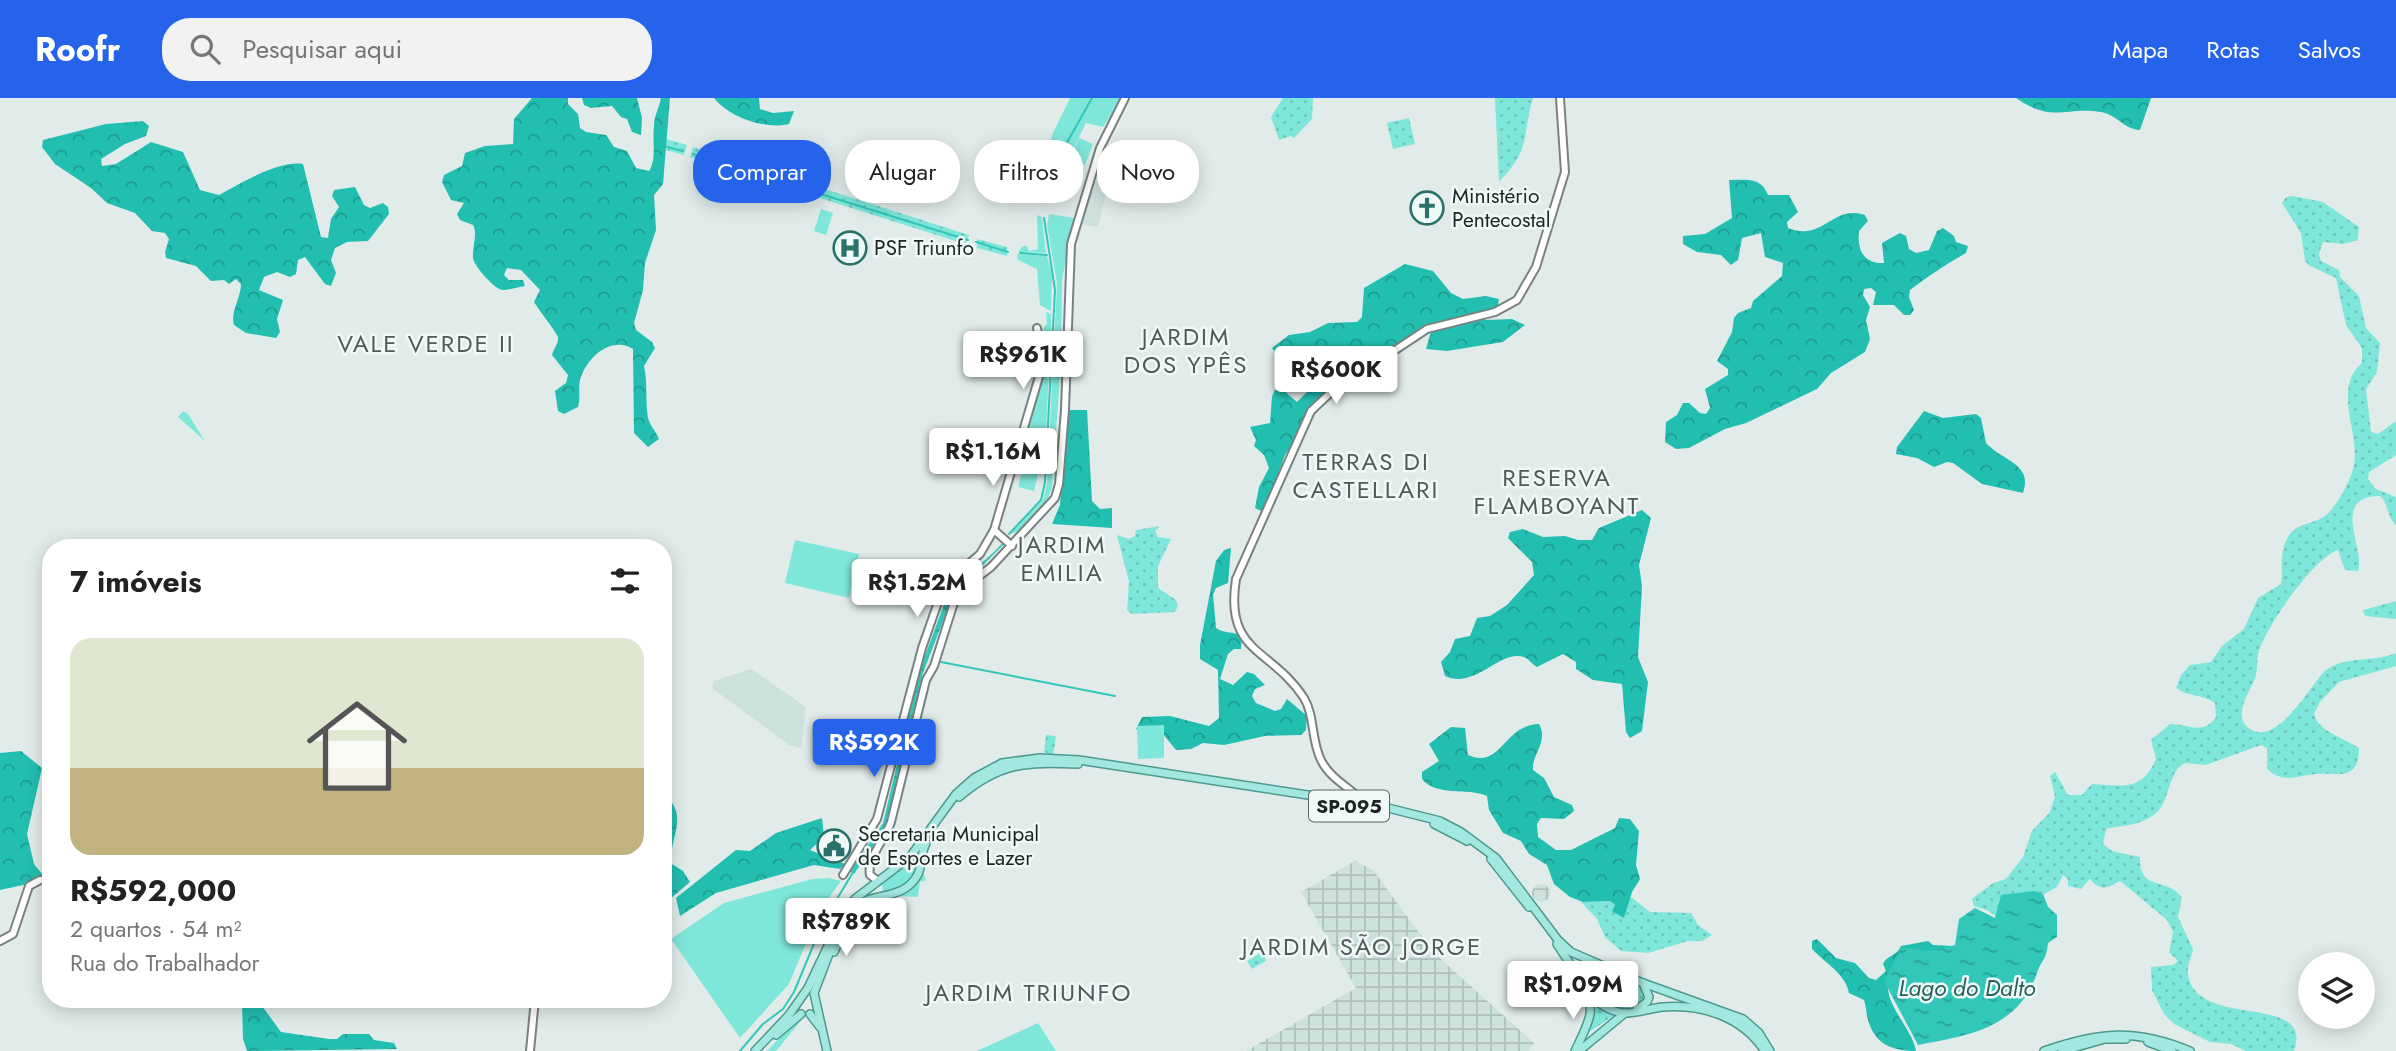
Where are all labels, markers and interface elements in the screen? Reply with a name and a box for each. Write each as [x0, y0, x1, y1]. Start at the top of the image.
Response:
search box [162, 18, 652, 81]
text: Roofr [35, 26, 120, 73]
icon: search [186, 30, 224, 68]
text: Pesquisar aqui [242, 30, 402, 68]
text: Mapa [2112, 32, 2168, 67]
text: Rotas [2206, 32, 2260, 67]
text: Salvos [2298, 32, 2361, 67]
chip: Comprar [693, 140, 831, 203]
chip: Alugar [845, 140, 960, 203]
chip: Filtros [974, 140, 1083, 203]
chip: Novo [1097, 140, 1199, 203]
place label: Ministério Pentecostal [1452, 181, 1551, 235]
church icon: Ministério Pentecostal [1408, 189, 1446, 227]
hospital icon: PSF Triunfo [831, 229, 869, 267]
place label: PSF Triunfo [874, 233, 974, 263]
district label: JARDIM DOS YPÊS [1124, 319, 1248, 382]
district label: VALE VERDE II [337, 326, 515, 361]
pin: R$961K [966, 331, 1080, 391]
text: R$961K [979, 337, 1067, 371]
pin: R$600K [1279, 346, 1393, 406]
text: R$600K [1290, 352, 1382, 386]
pin: R$1.16M [928, 428, 1058, 488]
text: R$1.16M [945, 434, 1041, 468]
district label: TERRAS DI CASTELLARI [1293, 444, 1439, 507]
district label: RESERVA FLAMBOYANT [1473, 460, 1641, 523]
district label: JARDIM EMILIA [1015, 527, 1106, 590]
text: 7 imóveis [70, 560, 202, 603]
pin: R$1.52M [852, 560, 982, 619]
icon: filters [606, 562, 644, 600]
text: R$1.52M [868, 565, 966, 599]
icon: home [294, 683, 420, 809]
pin: R$592K [817, 720, 931, 779]
text: R$592K [829, 725, 919, 759]
road number: SP-095 [1309, 790, 1389, 821]
place label: Secretaria Municipal de Esportes e Lazer [858, 819, 1039, 873]
public building icon: Secretaria Municipal de Esportes e Lazer [815, 827, 853, 865]
text: R$592,000 [70, 869, 236, 912]
pin: R$789K [789, 898, 903, 958]
text: R$789K [802, 904, 890, 938]
text: 2 quartos · 54 m² [70, 912, 241, 946]
district label: JARDIM SÃO JORGE [1239, 929, 1482, 964]
text: Rua do Trabalhador [70, 946, 259, 980]
map controls [2298, 952, 2375, 1029]
button: layers [2298, 952, 2375, 1029]
pin: R$1.09M [1508, 962, 1638, 1021]
text: R$1.09M [1523, 967, 1623, 1001]
water label: Lago do Dalto [1898, 971, 2036, 1005]
district label: JARDIM TRIUNFO [923, 975, 1132, 1010]

